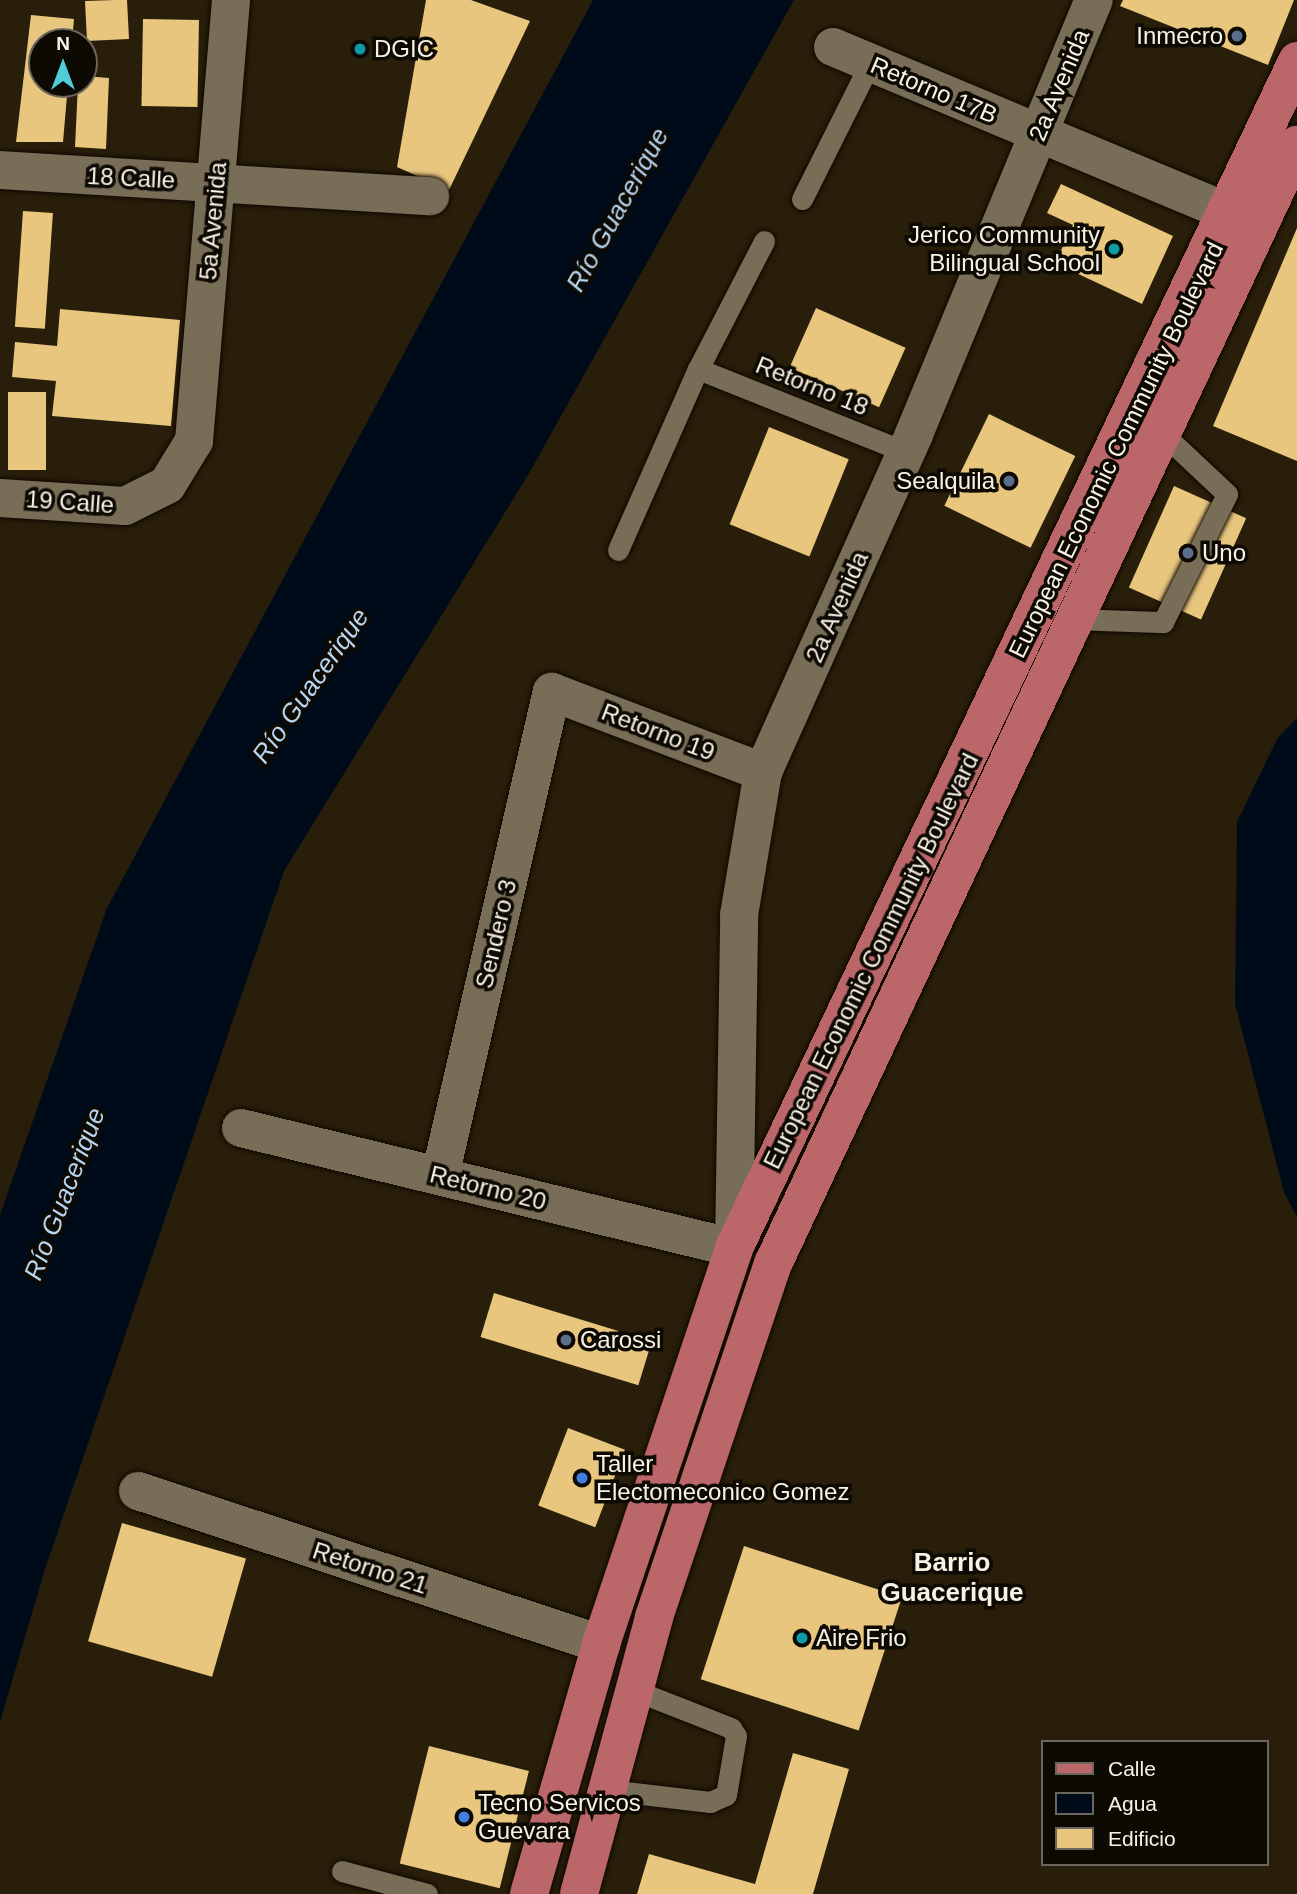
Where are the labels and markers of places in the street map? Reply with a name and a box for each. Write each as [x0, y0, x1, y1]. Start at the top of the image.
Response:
place label: Inmecro [1136, 22, 1223, 50]
marker: Inmecro [1229, 28, 1245, 44]
place label: DGIC [374, 35, 434, 63]
marker: DGIC [352, 41, 368, 57]
place label: Jerico Community Bilingual School [908, 221, 1100, 277]
marker: Jerico Community Bilingual School [1106, 241, 1122, 257]
place label: Sealquila [896, 467, 995, 495]
marker: Sealquila [1001, 473, 1017, 489]
place label: Uno [1202, 539, 1246, 567]
marker: Uno [1180, 545, 1196, 561]
place label: Carossi [580, 1326, 661, 1354]
marker: Carossi [558, 1332, 574, 1348]
place label: Taller Electomeconico Gomez [596, 1450, 849, 1506]
marker: Taller Electomeconico Gomez [574, 1470, 590, 1486]
place label: Aire Frio [816, 1624, 907, 1652]
marker: Aire Frio [794, 1630, 810, 1646]
place label: Tecno Servicos Guevara [478, 1789, 641, 1845]
marker: Tecno Servicos Guevara [456, 1809, 472, 1825]

